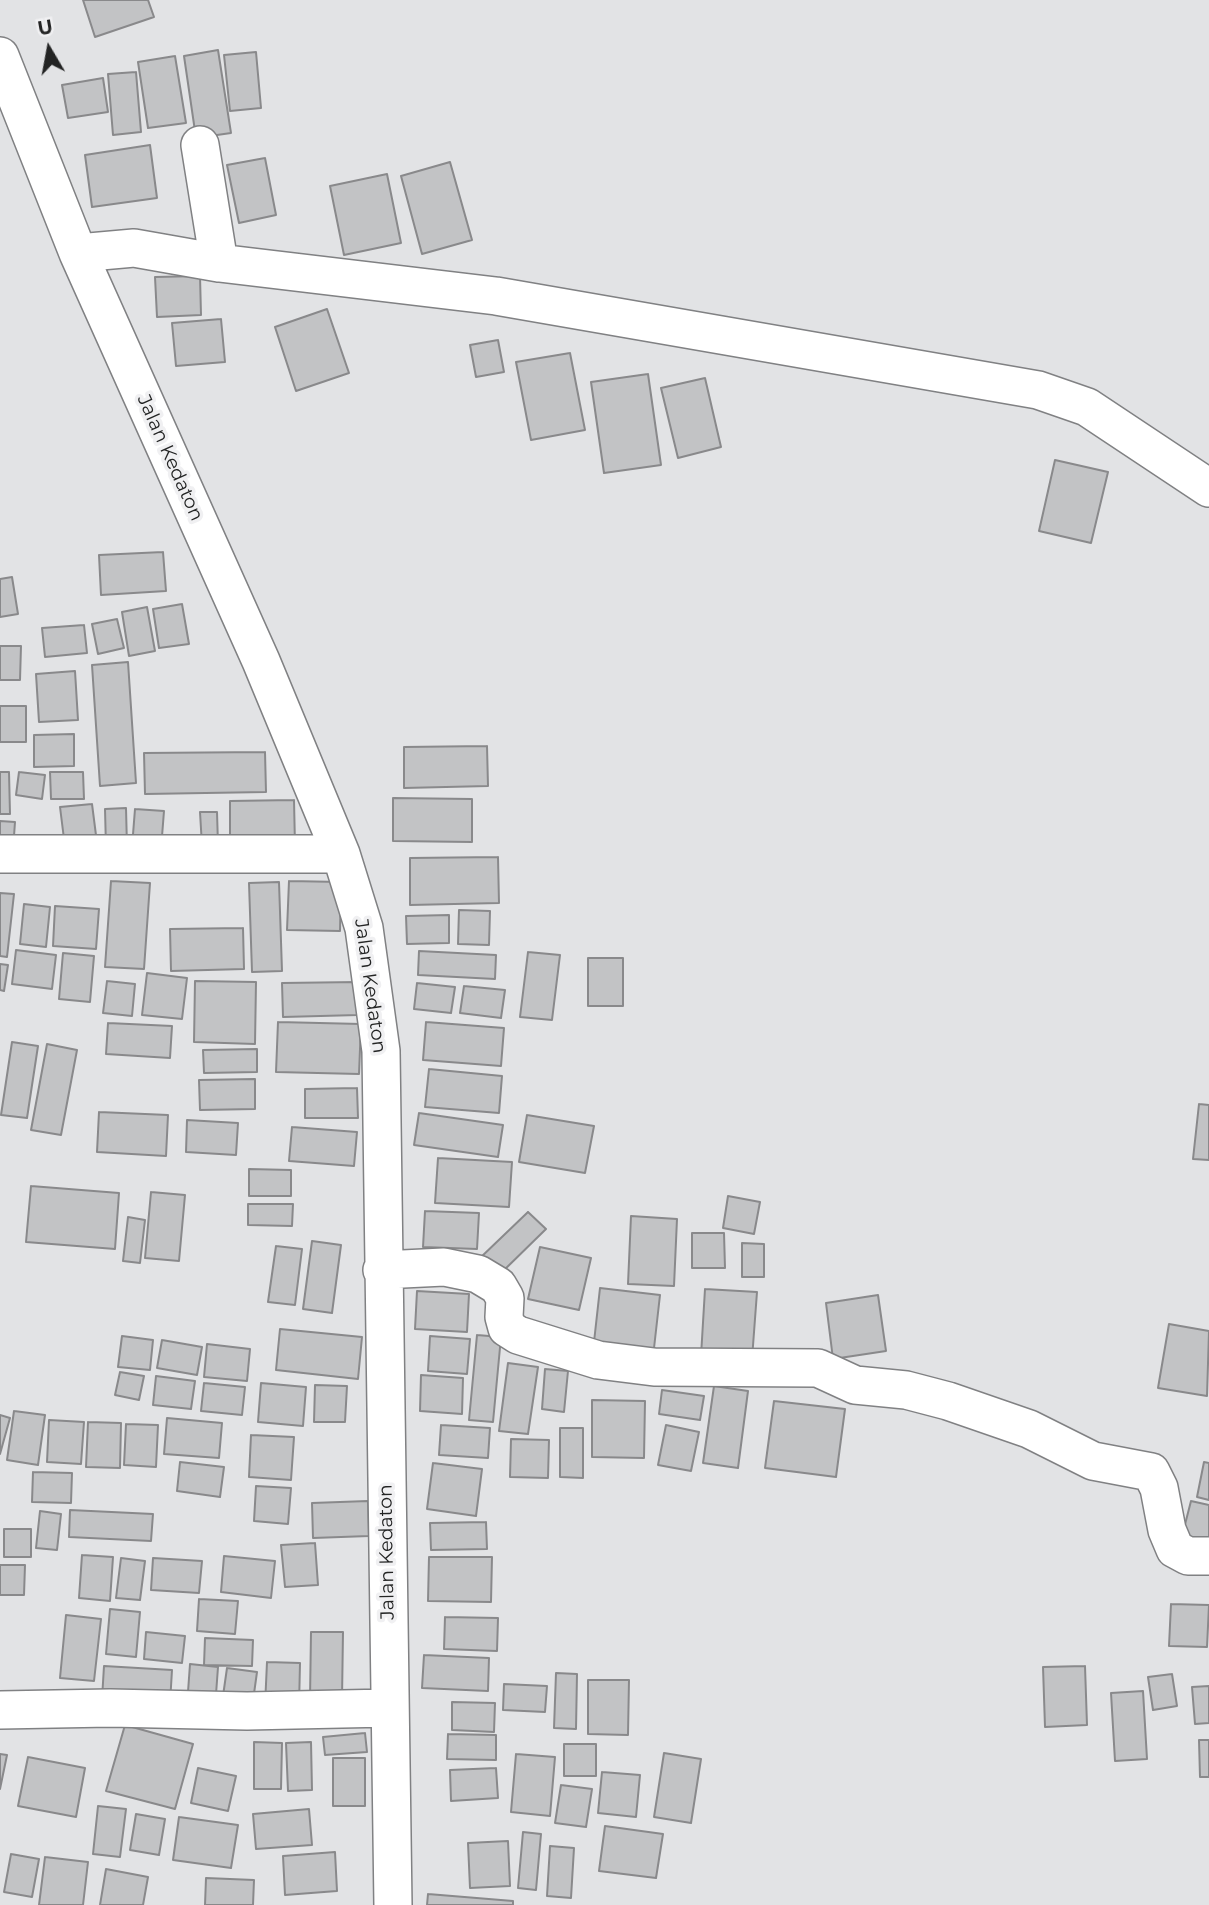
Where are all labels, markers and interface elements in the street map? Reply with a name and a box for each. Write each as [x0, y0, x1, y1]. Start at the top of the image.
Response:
north arrow [14, 14, 84, 84]
text: U [36, 15, 55, 40]
street label: Jalan Kedaton [132, 391, 208, 525]
street label: Jalan Kedaton [349, 917, 391, 1055]
street label: Jalan Kedaton [374, 1484, 400, 1620]

